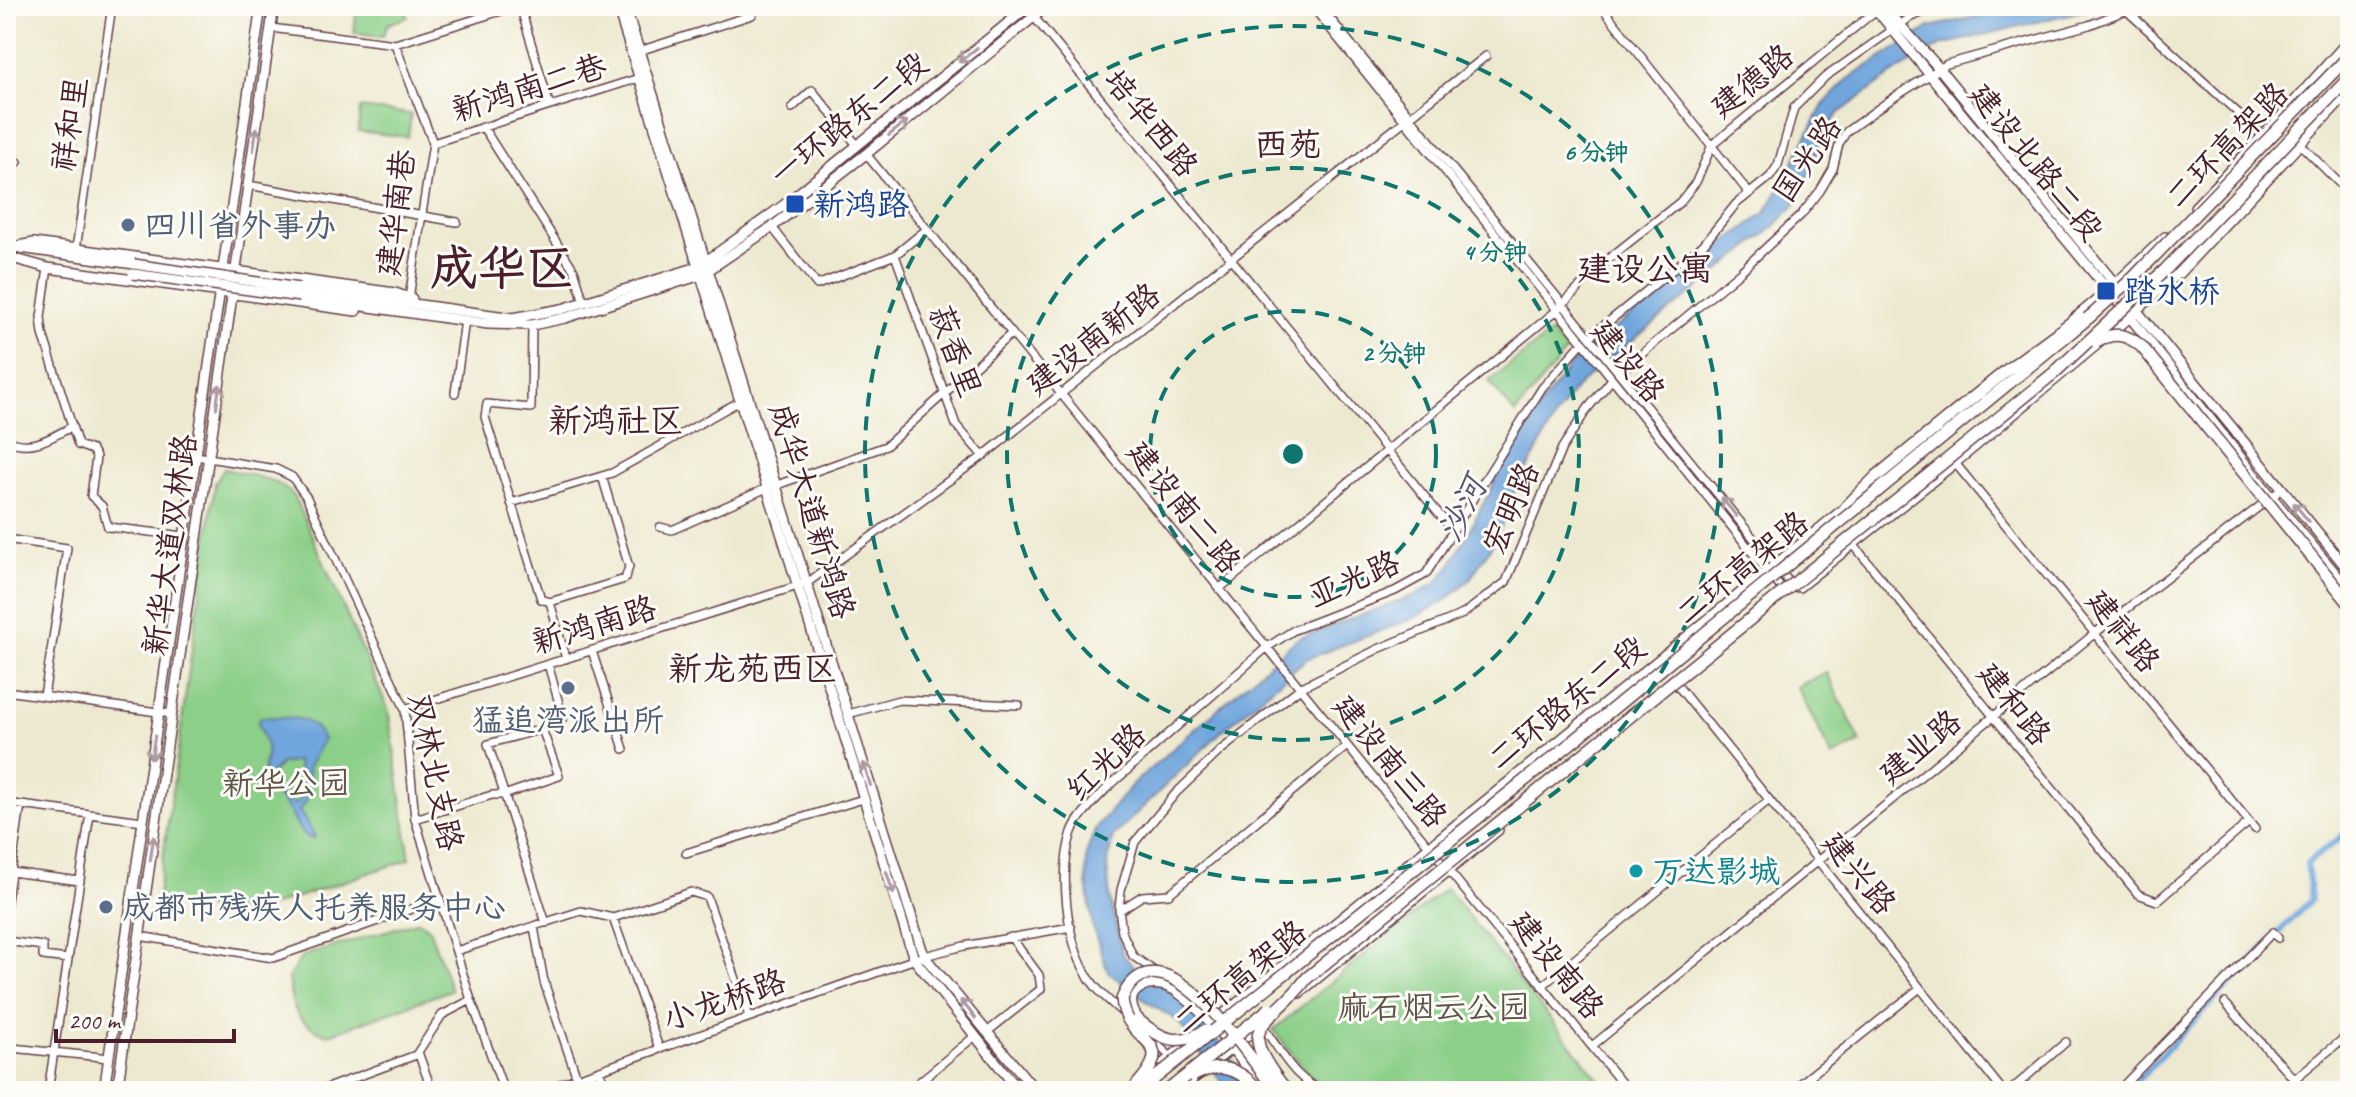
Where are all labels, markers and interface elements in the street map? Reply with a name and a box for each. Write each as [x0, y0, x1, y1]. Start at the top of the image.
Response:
street label: 建德路 [1702, 35, 1802, 127]
street label: 一环路东二段 [761, 43, 937, 195]
street label: 新鸿南二巷 [446, 45, 612, 131]
one-way arrow [958, 46, 979, 64]
street label: 培华西路 [1095, 60, 1207, 186]
street label: 祥和里 [42, 73, 98, 175]
street label: 二环高架路 [2157, 73, 2297, 217]
street label: 建设北路二段 [1960, 74, 2112, 250]
street label: 国光路 [1763, 108, 1851, 210]
one-way arrow [887, 119, 907, 137]
district label: 西苑 [1254, 123, 1322, 166]
one-way arrow [248, 127, 263, 152]
text: 6 分钟 [1563, 137, 1629, 167]
street label: 建华南巷 [368, 147, 424, 279]
place label: 新鸿路 [813, 184, 909, 225]
marker: 新鸿路 [784, 193, 806, 215]
place label: 四川省外事办 [144, 205, 336, 246]
marker: 四川省外事办 [119, 216, 137, 234]
text: 4 分钟 [1463, 237, 1527, 267]
district label: 成华区 [430, 238, 574, 298]
district label: 建设公寓 [1577, 247, 1713, 290]
place label: 踏水桥 [2124, 271, 2220, 312]
street label: 建设南新路 [1017, 274, 1169, 404]
marker: 踏水桥 [2095, 280, 2117, 302]
street label: 菽香里 [919, 299, 991, 403]
street label: 建设路 [1582, 311, 1674, 411]
text: 2 分钟 [1362, 338, 1426, 368]
one-way arrow [211, 384, 226, 409]
street label: 成华大道新鸿路 [760, 398, 864, 624]
district label: 新鸿社区 [548, 399, 684, 442]
street label: 新华大道双林路 [134, 431, 206, 659]
street label: 建设南二路 [1118, 432, 1250, 582]
centre of rings [1279, 440, 1307, 468]
street label: 宏明路 [1473, 456, 1549, 560]
water label: 沙河 [1428, 465, 1498, 549]
one-way arrow [1720, 497, 1737, 518]
street label: 二环高架路 [1667, 502, 1817, 634]
one-way arrow [2292, 502, 2310, 523]
street label: 亚光路 [1302, 541, 1406, 617]
street label: 建祥路 [2077, 581, 2169, 681]
street label: 新鸿南路 [527, 587, 661, 663]
street label: 二环路东二段 [1479, 627, 1655, 779]
district label: 新龙苑西区 [668, 647, 838, 690]
street label: 建和路 [1968, 654, 2060, 754]
marker: 猛追湾派出所 [559, 679, 577, 697]
street label: 建设南三路 [1324, 686, 1456, 836]
street label: 双林北支路 [398, 689, 472, 855]
place label: 猛追湾派出所 [472, 700, 664, 741]
street label: 建业路 [1870, 700, 1970, 794]
street label: 红光路 [1057, 714, 1155, 810]
one-way arrow [145, 735, 160, 760]
one-way arrow [859, 761, 874, 787]
park label: 新华公园 [222, 763, 350, 804]
street label: 建兴路 [1813, 823, 1905, 923]
one-way arrow [145, 835, 160, 861]
place label: 万达影城 [1652, 851, 1780, 892]
marker: 万达影城 [1627, 862, 1645, 880]
one-way arrow [883, 870, 898, 895]
place label: 成都市残疾人托养服务中心 [122, 887, 506, 928]
marker: 成都市残疾人托养服务中心 [97, 898, 115, 916]
street label: 建设南路 [1501, 902, 1613, 1028]
street label: 二环高架路 [1165, 911, 1315, 1043]
street label: 小龙桥路 [657, 960, 791, 1040]
park label: 麻石烟云公园 [1338, 987, 1530, 1028]
scale bar [56, 993, 234, 1043]
one-way arrow [959, 1000, 977, 1020]
text: 200 m [68, 1006, 122, 1036]

